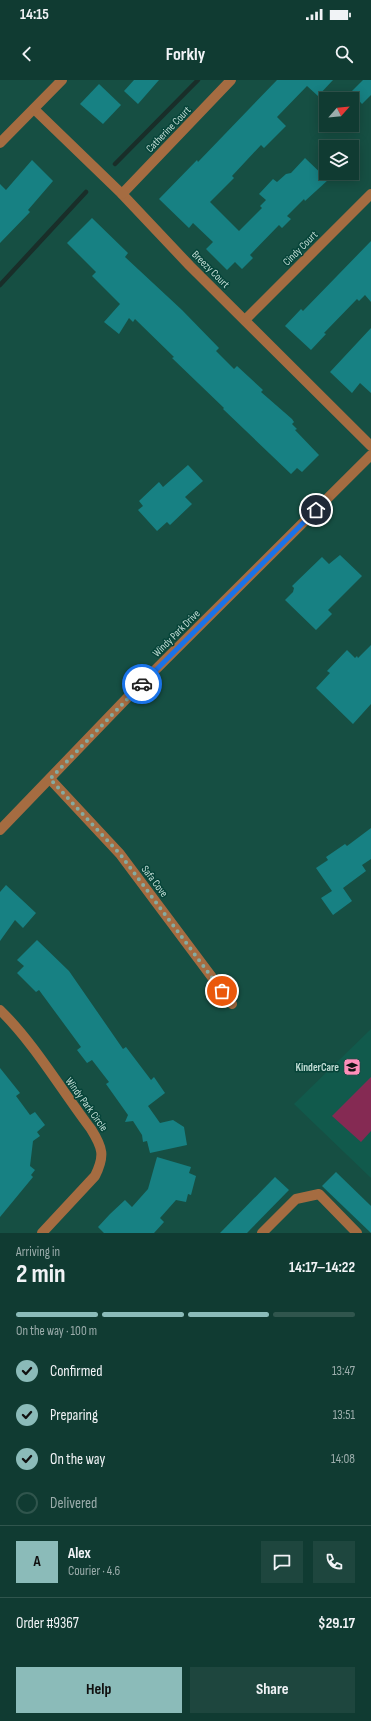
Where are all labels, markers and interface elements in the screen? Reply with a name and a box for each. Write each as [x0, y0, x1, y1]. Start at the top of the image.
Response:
text: 14:15 [20, 5, 49, 24]
icon: back [16, 43, 38, 65]
icon: search [333, 43, 355, 65]
text: Forkly [166, 44, 205, 65]
north arrow [319, 92, 359, 132]
map controls [319, 92, 359, 180]
street label: Catherine Court [143, 103, 194, 155]
button: layers [319, 140, 359, 180]
street label: Cindy Court [280, 228, 321, 268]
street label: Breezy Court [189, 248, 233, 291]
pin [299, 493, 333, 527]
icon: home [305, 499, 327, 521]
street label: Windy Park Drive [150, 607, 203, 660]
courier [122, 664, 162, 704]
icon: car [131, 673, 153, 695]
street label: Safa Cove [138, 863, 171, 900]
pin [205, 974, 239, 1008]
icon: bag [211, 980, 233, 1002]
school or university icon: KinderCare [342, 1057, 362, 1077]
place label: KinderCare [296, 1061, 339, 1074]
street label: Windy Park Circle [63, 1075, 111, 1134]
text: Arriving in [16, 1244, 60, 1260]
text: 14:17–14:22 [289, 1258, 355, 1277]
text: 2 min [16, 1259, 66, 1290]
text: On the way · 100 m [16, 1323, 97, 1339]
icon: check [16, 1360, 38, 1382]
text: Confirmed [50, 1362, 103, 1381]
text: 13:47 [332, 1363, 355, 1379]
icon: check [16, 1404, 38, 1426]
text: Preparing [50, 1406, 98, 1425]
text: 13:51 [333, 1407, 355, 1423]
icon: check [16, 1448, 38, 1470]
text: On the way [50, 1450, 105, 1469]
text: 14:08 [331, 1451, 355, 1467]
text: Delivered [50, 1494, 97, 1513]
button: chat [261, 1541, 303, 1583]
button: phone [313, 1541, 355, 1583]
text: Alex [68, 1544, 91, 1563]
text: A [33, 1552, 41, 1571]
text: Courier · 4.6 [68, 1563, 120, 1579]
text: Order #9367 [16, 1614, 79, 1633]
text: $29.17 [318, 1614, 355, 1633]
button: Help [16, 1667, 182, 1713]
button: Share [190, 1667, 355, 1713]

